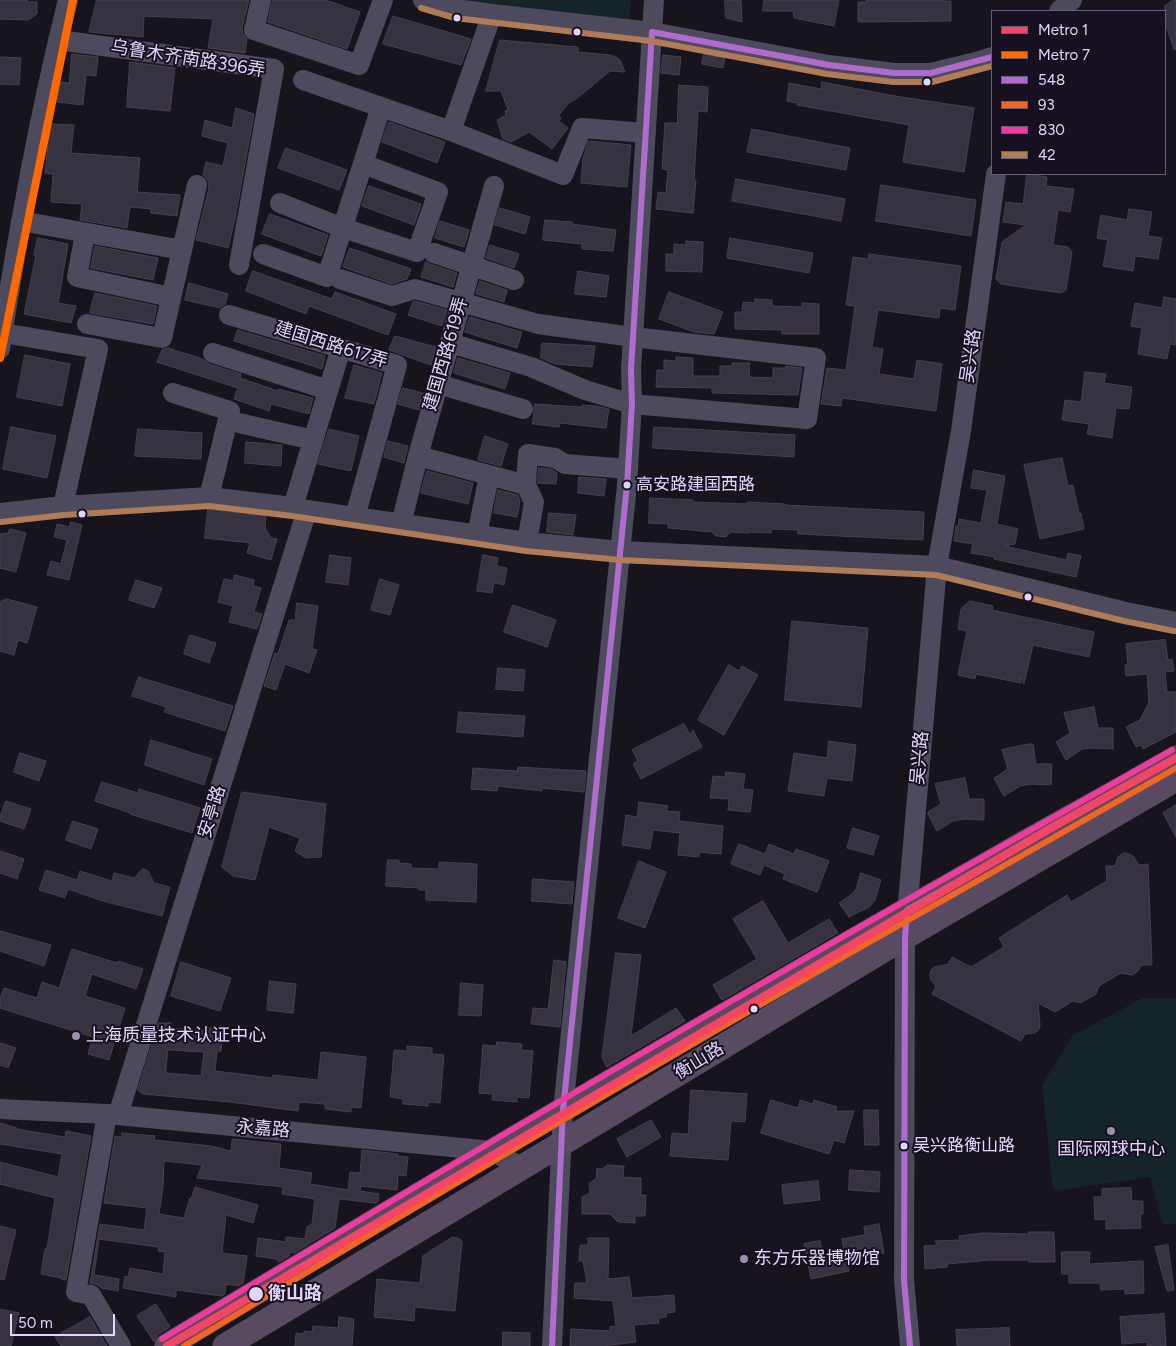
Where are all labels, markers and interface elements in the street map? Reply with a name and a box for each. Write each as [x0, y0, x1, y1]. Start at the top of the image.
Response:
legend [991, 10, 1166, 175]
unlabelled marker [452, 13, 462, 23]
text: Metro 1 [1038, 21, 1088, 39]
unlabelled marker [572, 27, 582, 37]
street label: 乌鲁木齐南路396弄 [109, 36, 267, 82]
text: Metro 7 [1038, 46, 1090, 64]
text: 548 [1038, 71, 1065, 89]
unlabelled marker [922, 77, 932, 87]
text: 93 [1038, 96, 1055, 114]
text: 830 [1038, 121, 1065, 139]
text: 42 [1038, 146, 1056, 164]
street label: 建国西路619弄 [419, 294, 473, 414]
street label: 建国西路617弄 [272, 318, 390, 372]
street label: 吴兴路 [957, 328, 985, 384]
place label: 高安路建国西路 [636, 475, 755, 495]
marker: 高安路建国西路 [622, 480, 632, 490]
unlabelled marker [77, 509, 87, 519]
unlabelled marker [1023, 592, 1033, 602]
street label: 吴兴路 [907, 730, 933, 786]
street label: 安亭路 [194, 783, 230, 841]
unlabelled marker [749, 1004, 759, 1014]
place label: 上海质量技术认证中心 [86, 1025, 266, 1047]
marker: 上海质量技术认证中心 [70, 1030, 82, 1042]
street label: 衡山路 [670, 1038, 728, 1084]
street label: 永嘉路 [235, 1116, 291, 1142]
marker: 国际网球中心 [1105, 1125, 1117, 1137]
place label: 吴兴路衡山路 [913, 1136, 1015, 1156]
place label: 国际网球中心 [1057, 1139, 1165, 1161]
marker: 吴兴路衡山路 [899, 1141, 909, 1151]
place label: 东方乐器博物馆 [754, 1248, 880, 1270]
marker: 东方乐器博物馆 [738, 1253, 750, 1265]
place label: 衡山路 [268, 1283, 322, 1305]
marker: 衡山路 [247, 1285, 265, 1303]
scale bar [12, 1304, 118, 1336]
text: 50 m [18, 1314, 53, 1332]

